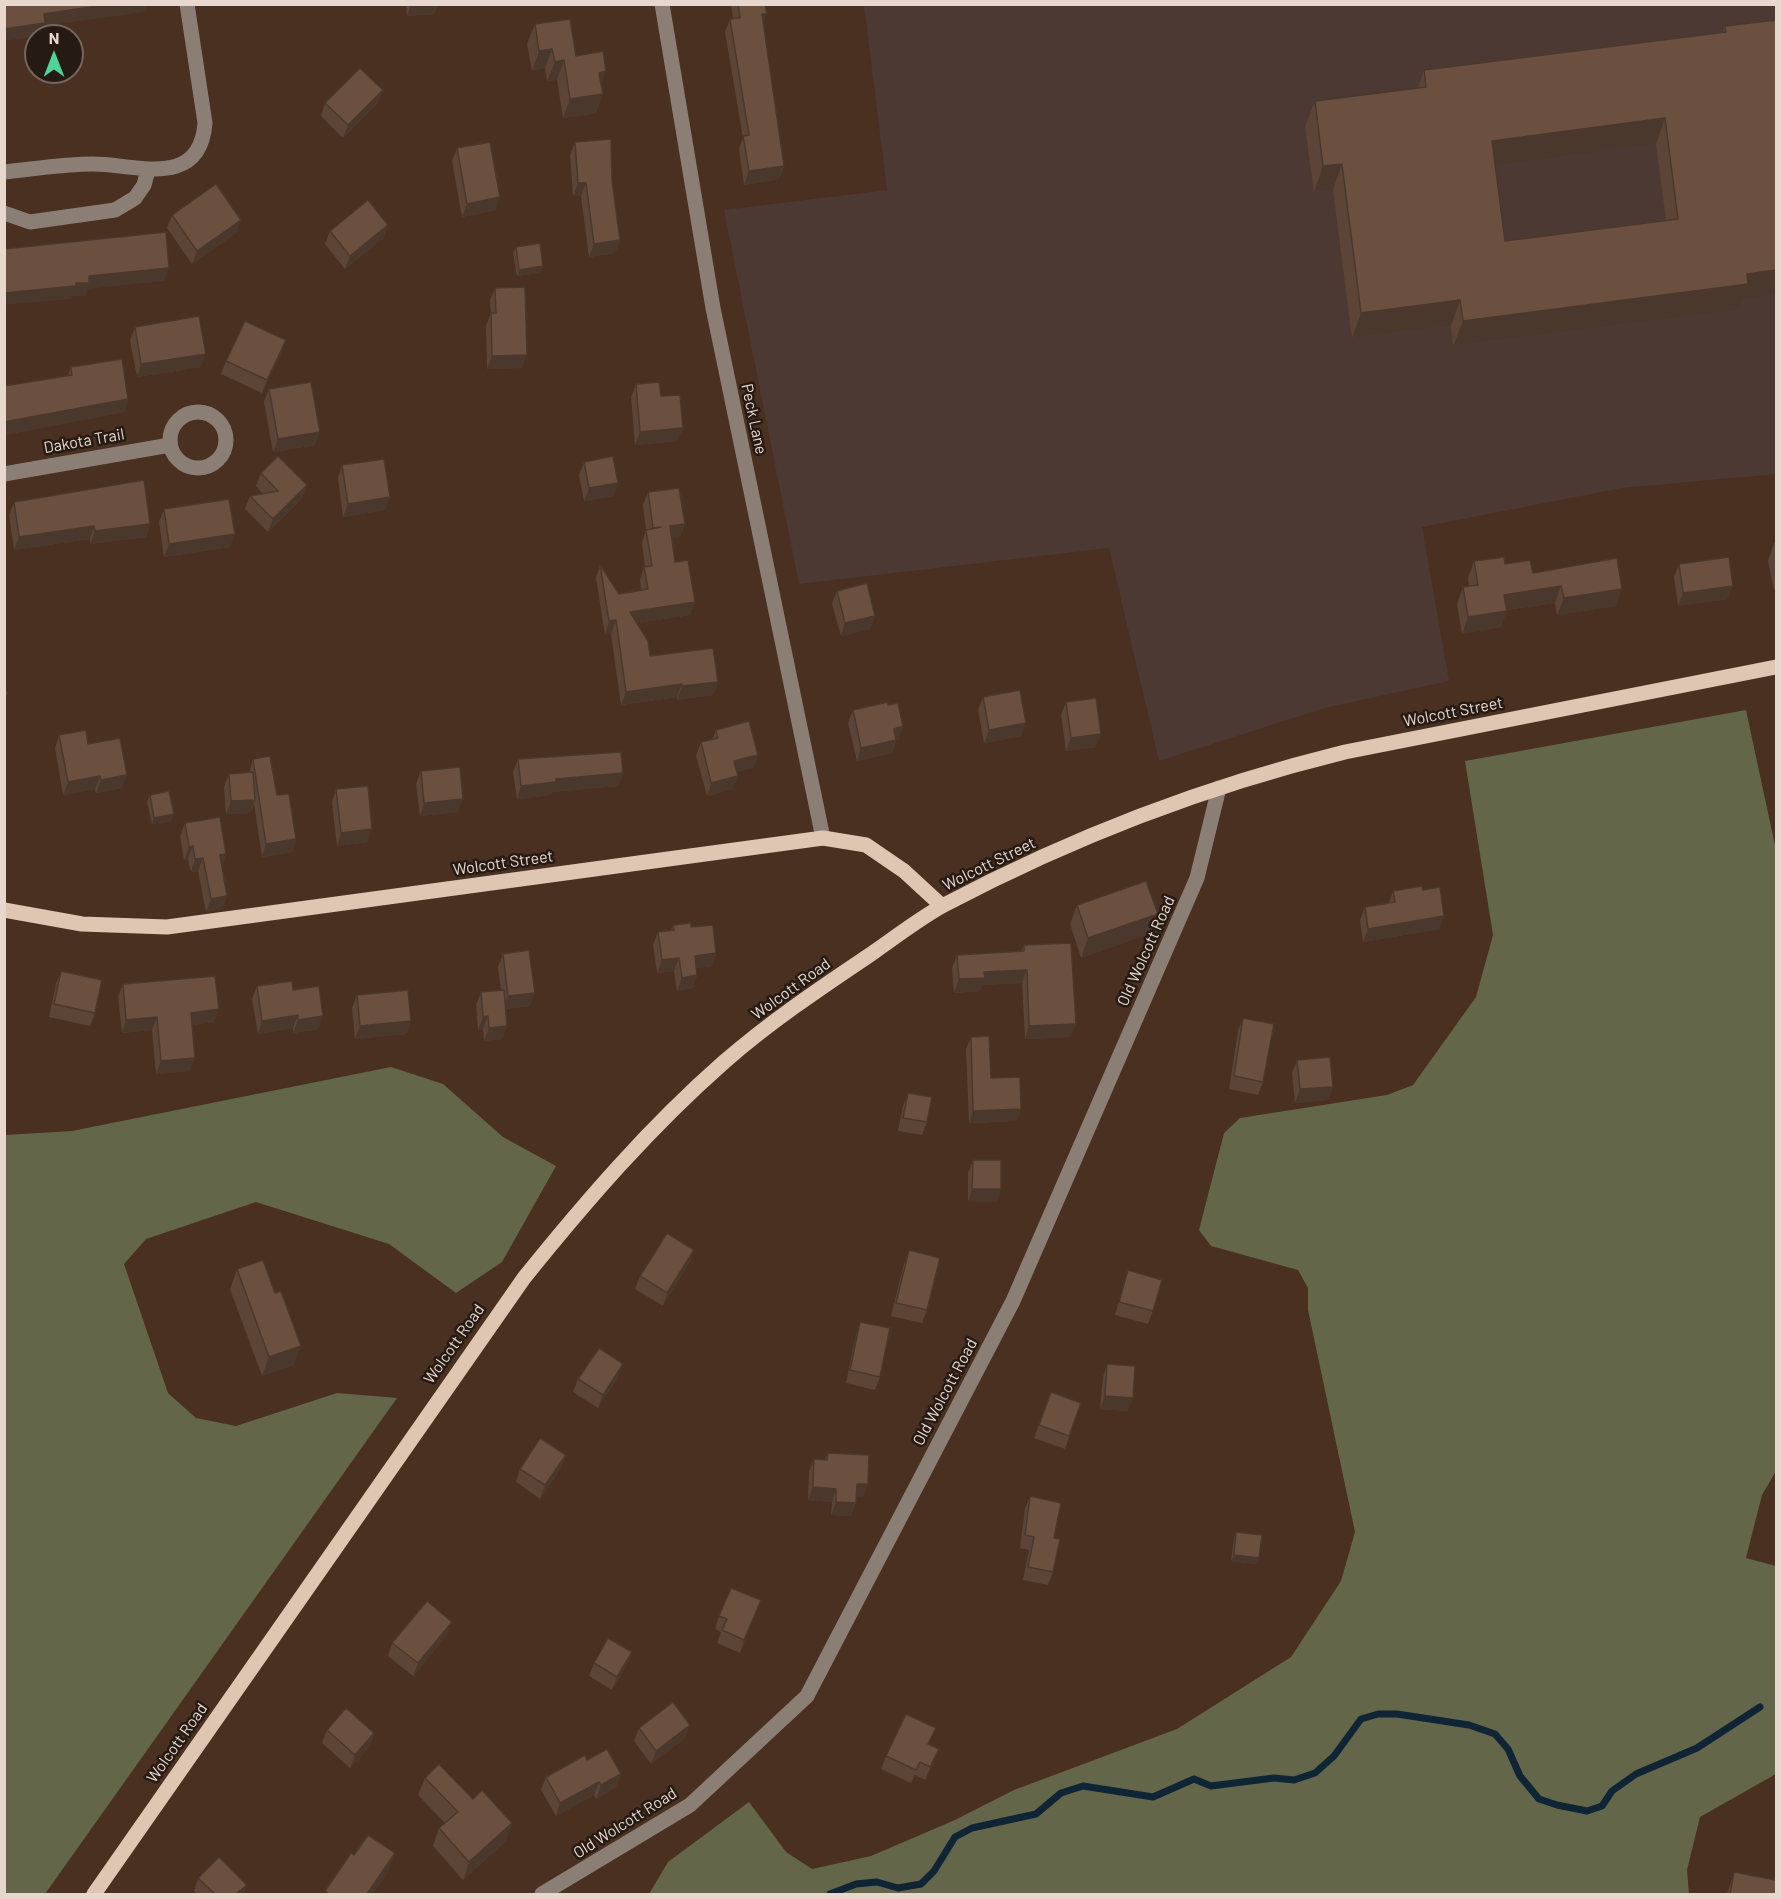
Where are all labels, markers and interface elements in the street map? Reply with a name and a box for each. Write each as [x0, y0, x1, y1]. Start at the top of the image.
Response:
north arrow [24, 24, 84, 84]
text: N [49, 28, 59, 47]
street label: Peck Lane [737, 382, 771, 456]
street label: Dakota Trail [42, 424, 126, 458]
street label: Wolcott Street [1402, 693, 1504, 731]
street label: Wolcott Street [939, 833, 1039, 895]
street label: Wolcott Street [452, 846, 554, 880]
street label: Old Wolcott Road [1113, 893, 1179, 1009]
street label: Wolcott Road [748, 954, 834, 1024]
street label: Wolcott Road [420, 1300, 488, 1388]
street label: Old Wolcott Road [909, 1335, 981, 1449]
street label: Wolcott Road [143, 1699, 211, 1787]
street label: Old Wolcott Road [570, 1784, 680, 1862]

